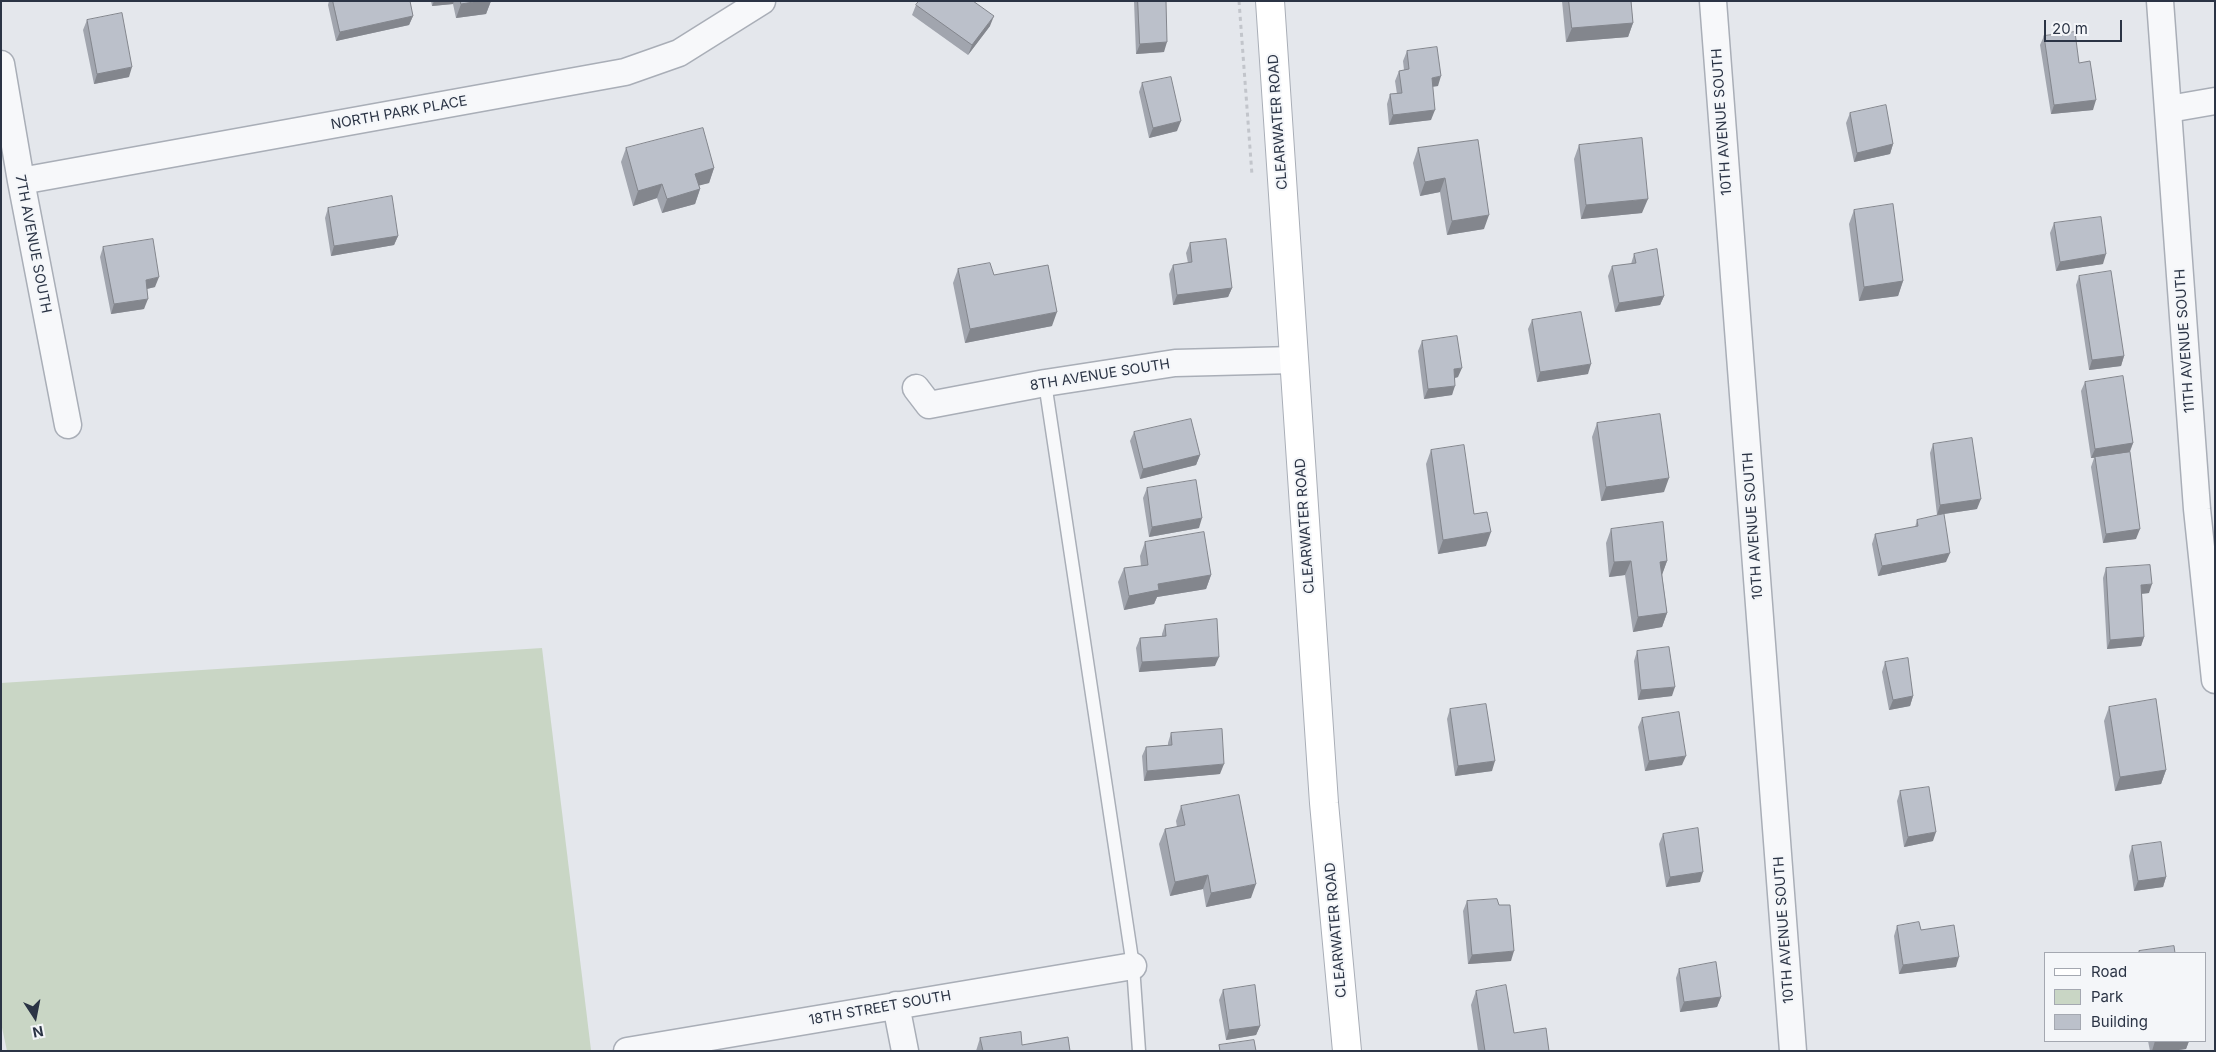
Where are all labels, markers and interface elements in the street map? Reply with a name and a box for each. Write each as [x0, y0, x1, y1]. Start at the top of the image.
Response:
scale bar [2046, 10, 2124, 42]
text: 20 m [2052, 19, 2088, 38]
street label: 10TH AVENUE SOUTH [1708, 48, 1736, 196]
street label: CLEARWATER ROAD [1265, 54, 1291, 190]
street label: NORTH PARK PLACE [329, 93, 469, 133]
street label: 7TH AVENUE SOUTH [11, 173, 55, 315]
street label: 11TH AVENUE SOUTH [2172, 268, 2198, 414]
street label: 8TH AVENUE SOUTH [1029, 356, 1171, 394]
street label: 10TH AVENUE SOUTH [1739, 452, 1767, 600]
street label: CLEARWATER ROAD [1292, 458, 1318, 594]
street label: 10TH AVENUE SOUTH [1770, 856, 1798, 1004]
street label: CLEARWATER ROAD [1322, 861, 1350, 999]
legend [2044, 952, 2206, 1042]
text: Road [2091, 962, 2127, 981]
street label: 18TH STREET SOUTH [808, 987, 952, 1029]
text: Park [2091, 987, 2123, 1006]
north arrow [10, 992, 60, 1042]
text: Building [2091, 1012, 2148, 1031]
text: N [31, 1023, 45, 1042]

